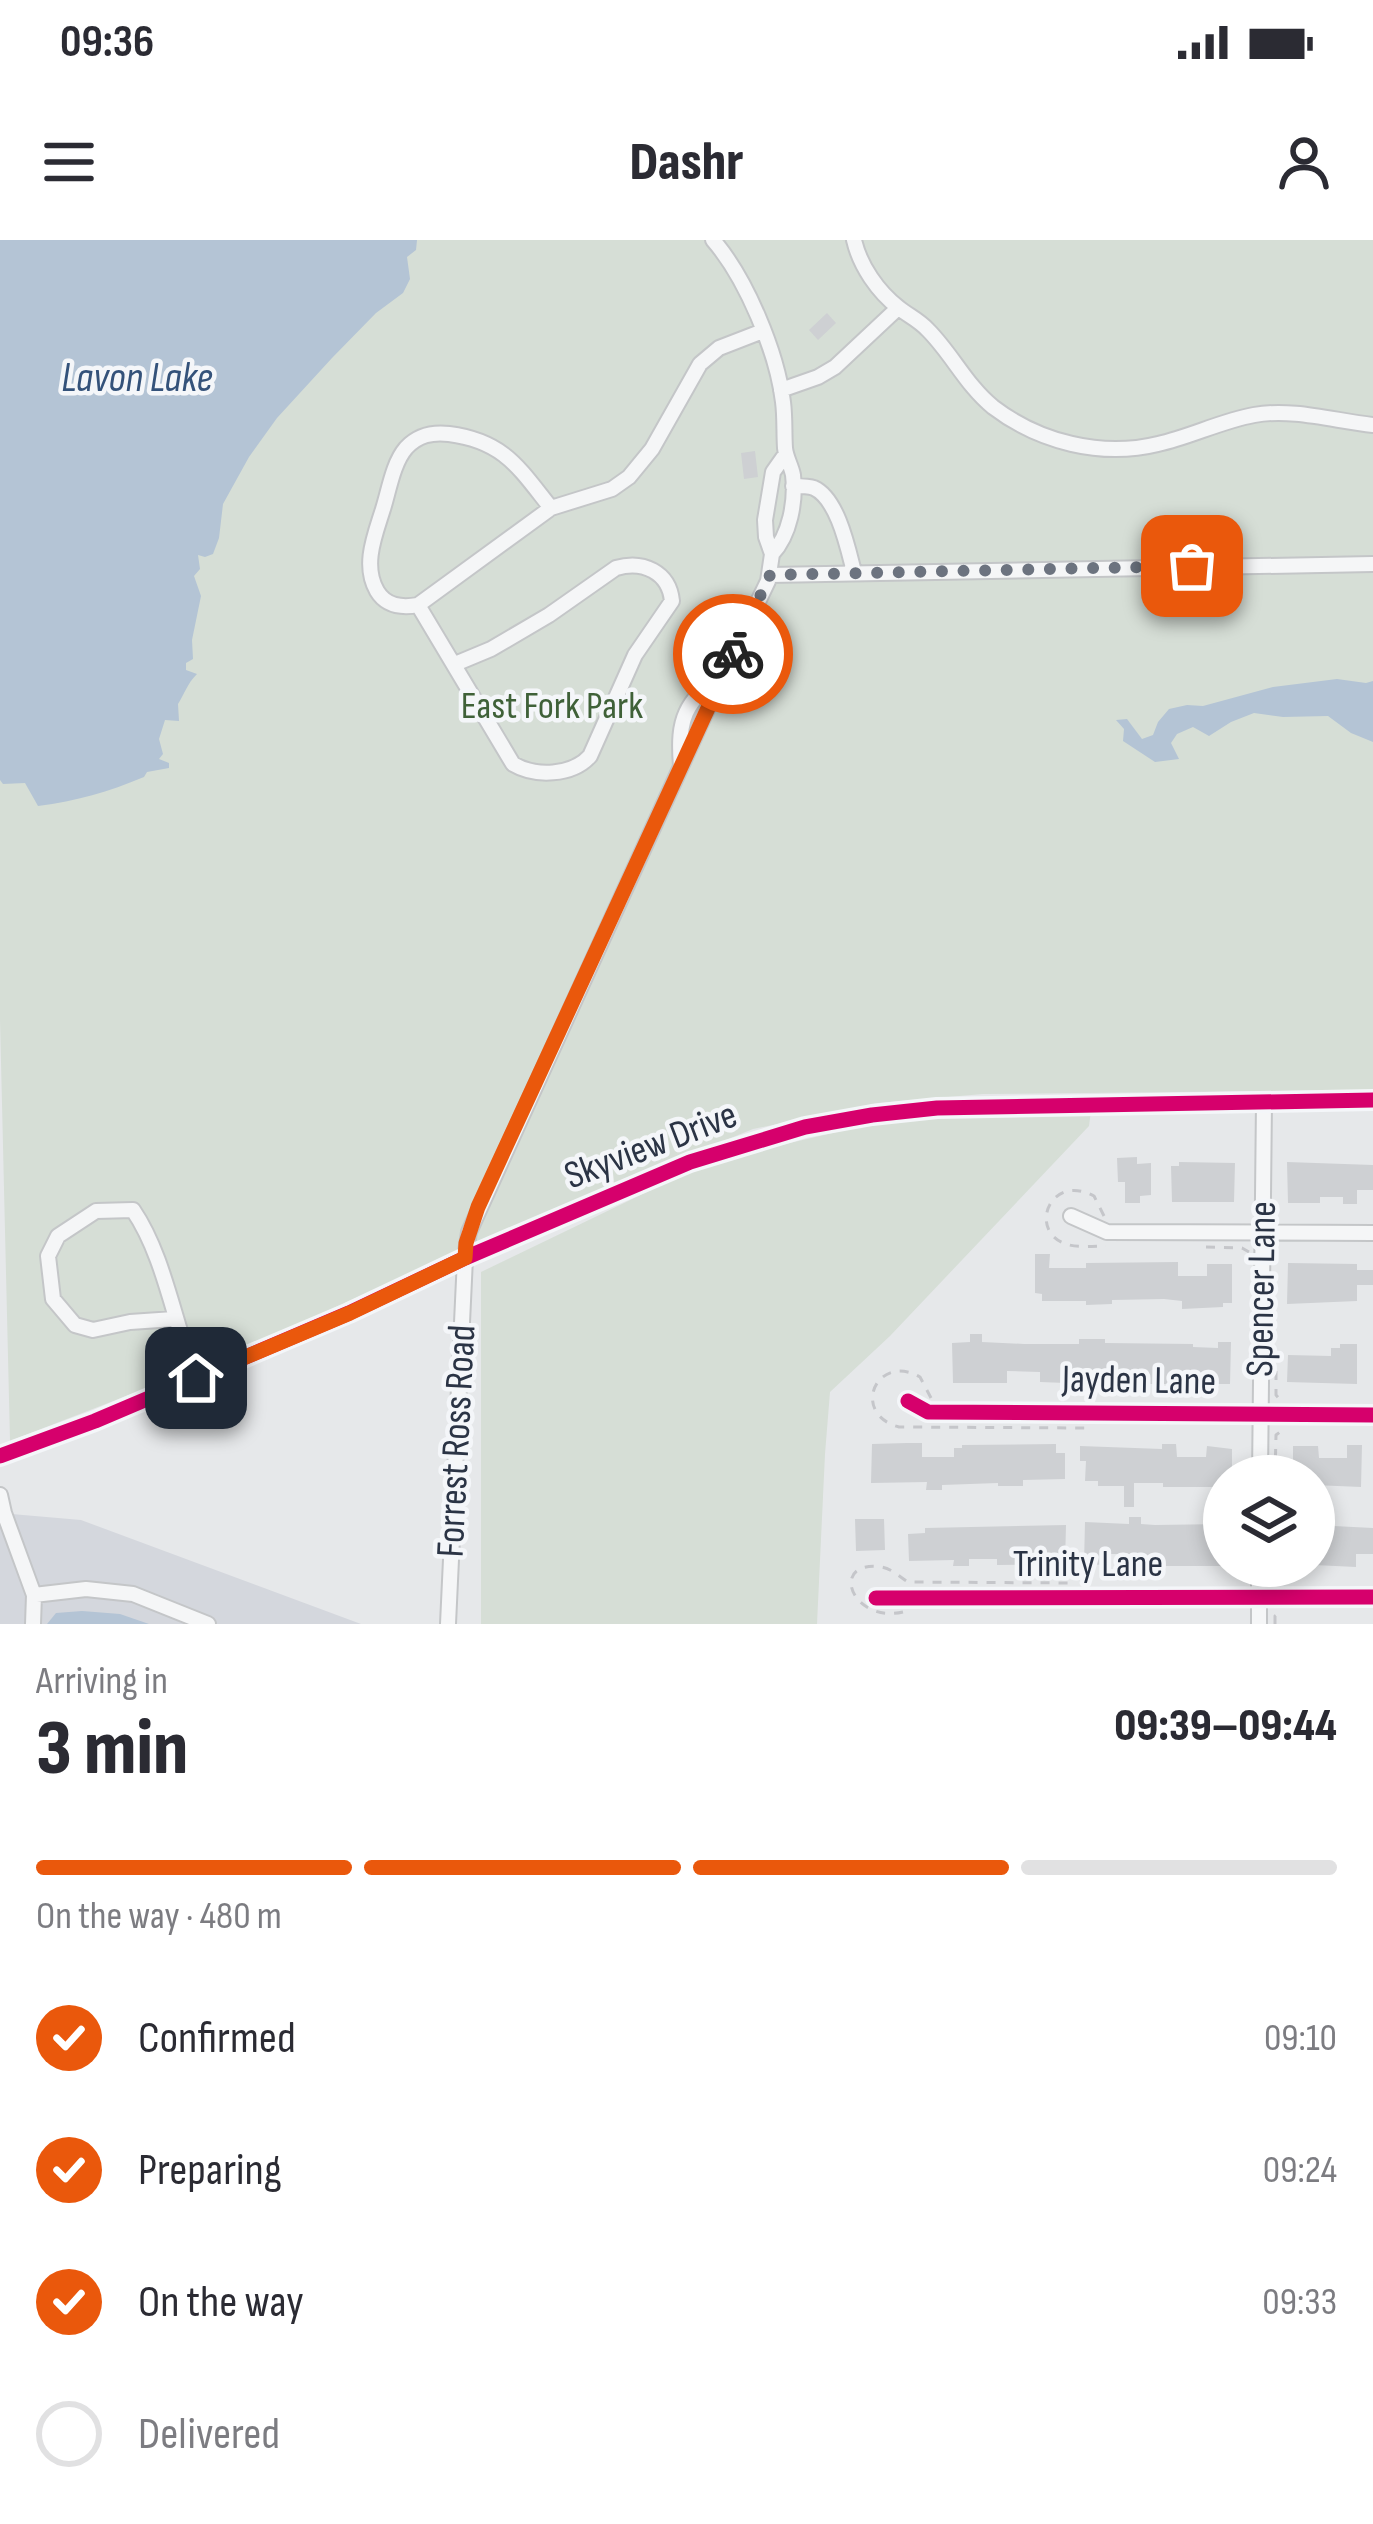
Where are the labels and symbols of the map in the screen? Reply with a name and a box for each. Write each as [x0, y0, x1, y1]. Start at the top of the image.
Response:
water label: Lavon Lake [61, 353, 213, 404]
pin [1141, 515, 1243, 617]
courier [673, 594, 793, 714]
park label: East Fork Park [461, 683, 643, 730]
street label: Skyview Drive [558, 1092, 744, 1200]
street label: Spencer Lane [1237, 1201, 1287, 1377]
street label: Forrest Ross Road [427, 1324, 487, 1558]
pin [145, 1327, 247, 1429]
street label: Jayden Lane [1061, 1356, 1216, 1406]
street label: Trinity Lane [1013, 1541, 1163, 1588]

